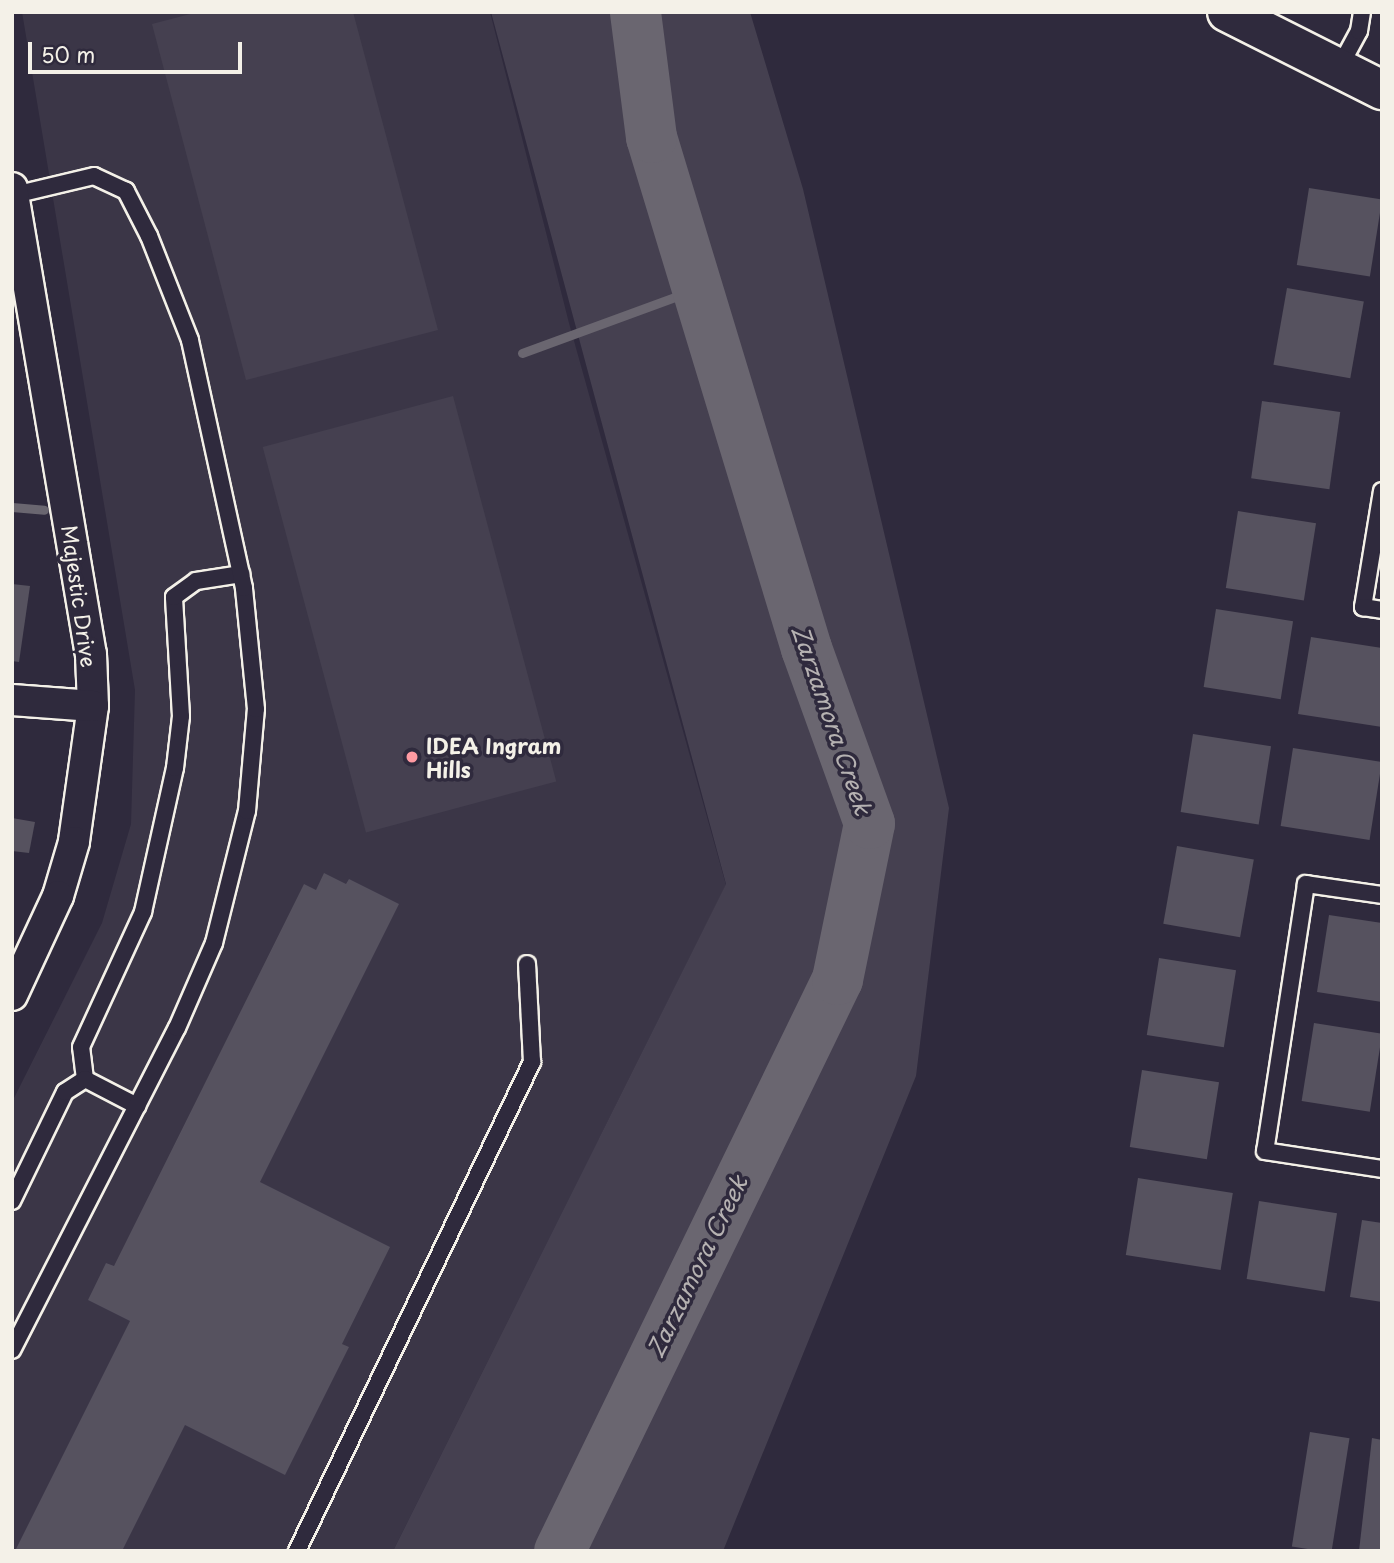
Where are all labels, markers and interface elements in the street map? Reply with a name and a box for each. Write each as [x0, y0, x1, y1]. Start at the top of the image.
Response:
scale bar [32, 28, 245, 72]
text: 50 m [41, 38, 95, 70]
street label: Majestic Drive [57, 523, 103, 669]
water label: Zarzamora Creek [787, 621, 877, 819]
place label: IDEA Ingram Hills [426, 732, 561, 782]
marker: IDEA Ingram Hills [404, 749, 420, 765]
water label: Zarzamora Creek [641, 1170, 753, 1362]

